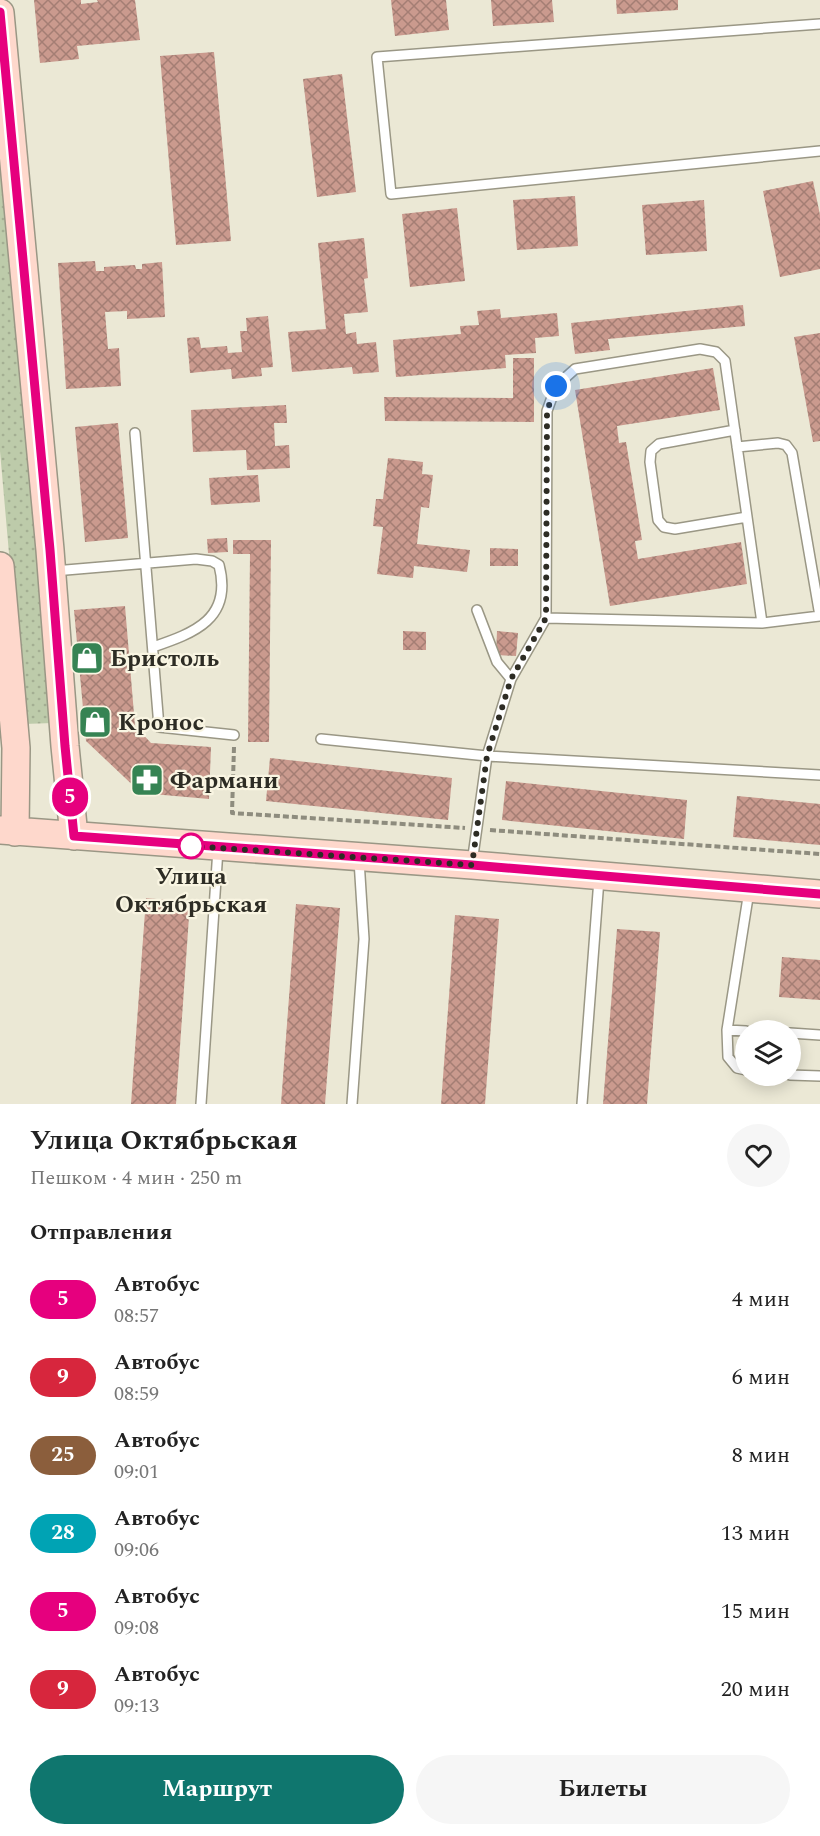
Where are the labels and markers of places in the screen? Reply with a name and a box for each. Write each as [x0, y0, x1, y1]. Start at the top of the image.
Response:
shop icon: Бристоль [69, 640, 105, 676]
place label: Бристоль [110, 641, 219, 677]
shop icon: Кронос [77, 704, 113, 740]
place label: Кронос [118, 705, 204, 741]
pharmacy icon: Фармани [129, 762, 165, 798]
place label: Фармани [170, 763, 279, 799]
marker: Улица Октябрьская [178, 833, 204, 859]
place label: Улица Октябрьская [115, 859, 267, 923]

